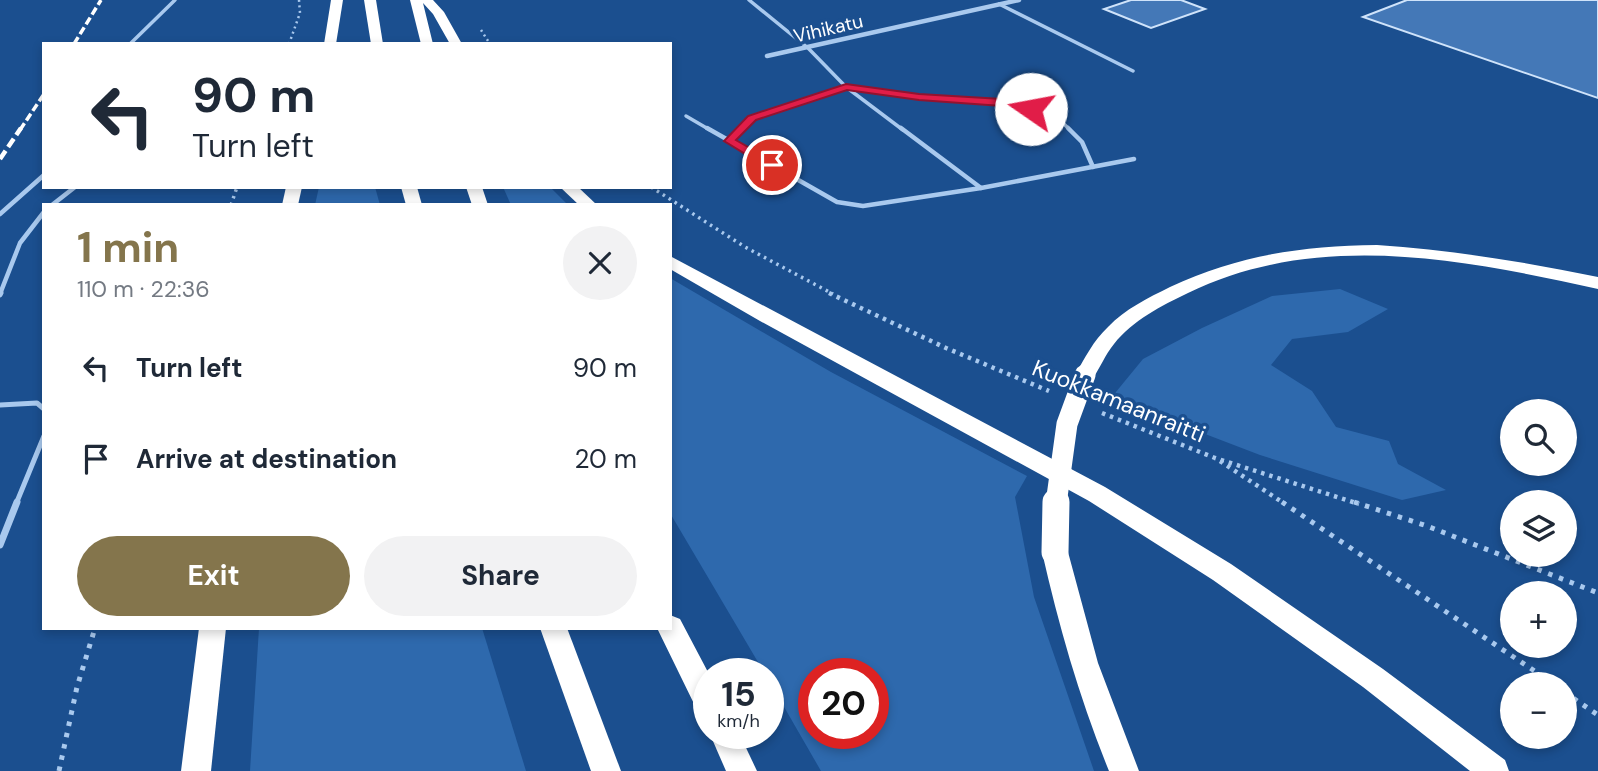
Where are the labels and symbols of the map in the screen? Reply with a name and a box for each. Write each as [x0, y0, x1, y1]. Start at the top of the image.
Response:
street label: Vihikatu [791, 8, 865, 49]
position arrow [994, 72, 1068, 146]
pin [742, 135, 802, 195]
street label: Kuokkamaanraitti [1028, 353, 1210, 449]
speed limit sign: 20 [798, 658, 889, 749]

